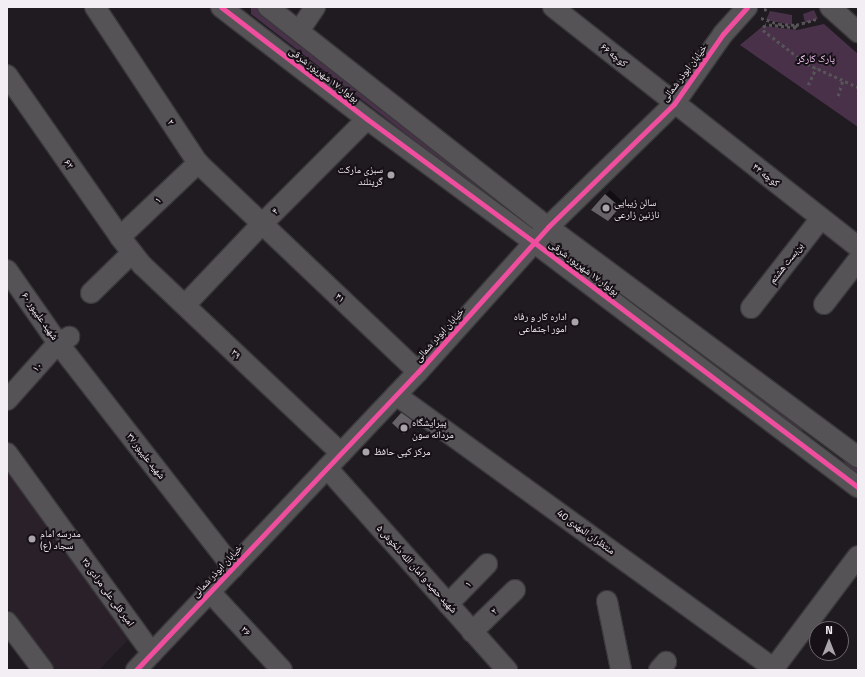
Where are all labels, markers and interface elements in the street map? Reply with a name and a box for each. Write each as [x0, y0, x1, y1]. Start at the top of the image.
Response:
street label: کوچه ۶۶ [598, 41, 630, 69]
street label: خیابان ابوذر شمالی [659, 42, 709, 104]
street label: بولوار ۱۷ شهریور شرقی [287, 45, 361, 105]
park label: پارک کارگر [797, 53, 835, 65]
street label: ۲ [165, 117, 177, 127]
street label: ۶۲ [62, 157, 76, 171]
street label: کوچه ۴۴ [750, 161, 782, 189]
place label: سبزی مارکت گرینلند [338, 163, 383, 186]
marker: سبزی مارکت گرینلند [386, 170, 396, 180]
street label: ۱ [152, 194, 164, 206]
place label: سالن زیبایی نازنین زارعی [614, 196, 660, 220]
marker: سالن زیبایی نازنین زارعی [601, 203, 611, 213]
street label: ۴ [269, 205, 281, 217]
street label: بولوار ۱۷ شهریور شرقی [547, 238, 621, 298]
street label: بن‌بست هشتم [766, 240, 806, 286]
street label: شهید علیپور ۶۰ [19, 290, 61, 342]
street label: ۴۱ [333, 291, 347, 305]
street label: خیابان ابوذر شمالی [412, 306, 466, 364]
place label: اداره کار و رفاه امور اجتماعی [514, 310, 567, 334]
marker: اداره کار و رفاه امور اجتماعی [570, 317, 580, 327]
street label: ۳۹ [229, 347, 243, 361]
street label: ۱۰ [30, 360, 44, 374]
place label: پیرایشگاه مردانه سون [412, 416, 454, 440]
marker: پیرایشگاه مردانه سون [399, 423, 409, 433]
street label: شهید علیپور ۳۷ [124, 430, 168, 482]
place label: مرکز کپی حافظ [374, 446, 431, 458]
marker: مرکز کپی حافظ [361, 447, 371, 457]
street label: منتظران المهدی 40 [555, 507, 617, 557]
street label: شهید حمید و امان الله دلخوش ۵ [374, 522, 460, 616]
place label: مدرسه امام سجاد (ع) [40, 527, 81, 550]
marker: مدرسه امام سجاد (ع) [27, 534, 37, 544]
street label: خیابان ابوذر شمالی [189, 542, 245, 600]
street label: امیر قلی علی مرادی ۳۵ [79, 555, 137, 629]
street label: ۱ [462, 578, 474, 590]
street label: ۲ [488, 605, 500, 617]
north arrow [809, 621, 849, 661]
text: N [825, 622, 833, 638]
street label: ۳۶ [239, 624, 253, 638]

